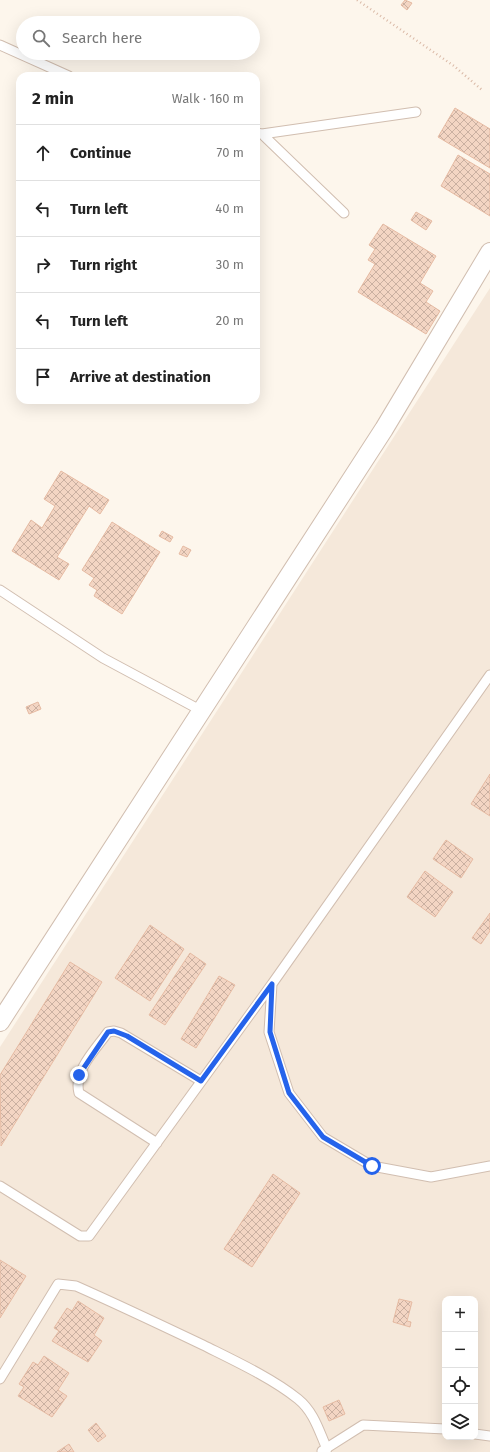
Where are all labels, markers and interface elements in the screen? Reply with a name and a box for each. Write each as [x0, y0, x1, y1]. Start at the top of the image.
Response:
search box [16, 16, 260, 60]
icon: search [30, 27, 52, 49]
text: Search here [62, 29, 142, 47]
text: 2 min [32, 88, 74, 109]
text: Walk · 160 m [172, 91, 244, 106]
icon: ahead [32, 142, 54, 164]
text: Continue [70, 144, 131, 162]
text: 70 m [217, 145, 244, 160]
icon: left [32, 198, 54, 220]
text: Turn left [70, 200, 128, 218]
text: 40 m [215, 201, 244, 216]
icon: right [32, 254, 54, 276]
text: Turn right [70, 256, 137, 274]
text: 30 m [216, 257, 244, 272]
icon: left [32, 310, 54, 332]
text: Turn left [70, 312, 128, 330]
text: 20 m [216, 313, 244, 328]
icon: arrive [32, 366, 54, 388]
text: Arrive at destination [70, 368, 211, 386]
route end [70, 1066, 88, 1084]
route start [363, 1157, 381, 1175]
map controls [442, 1296, 478, 1440]
button: + [442, 1296, 478, 1332]
button: − [442, 1332, 478, 1368]
button: locate [442, 1368, 478, 1404]
button: layers [442, 1404, 478, 1440]

